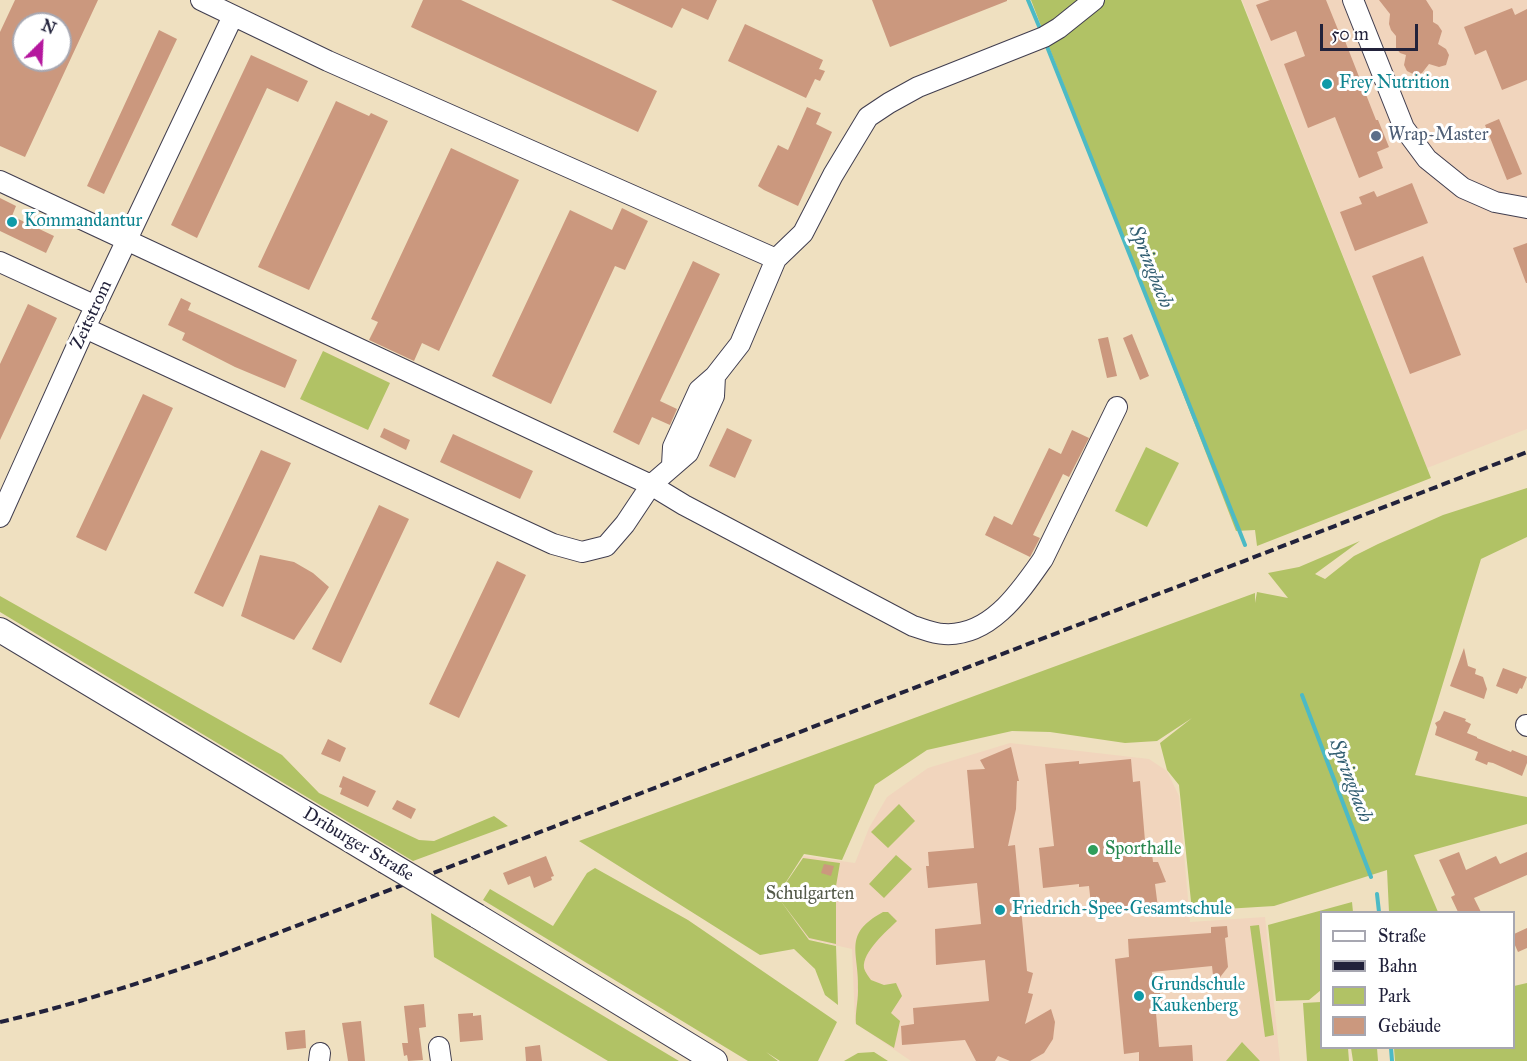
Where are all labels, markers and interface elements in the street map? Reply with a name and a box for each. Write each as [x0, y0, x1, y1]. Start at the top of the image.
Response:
north arrow [12, 12, 72, 72]
scale bar [1323, 12, 1420, 50]
text: N [39, 15, 59, 38]
text: 50 m [1331, 23, 1369, 45]
place label: Frey Nutrition [1339, 73, 1449, 95]
marker: Frey Nutrition [1320, 77, 1334, 91]
place label: Wrap-Master [1388, 125, 1488, 147]
marker: Wrap-Master [1369, 129, 1383, 143]
place label: Kommandantur [24, 211, 142, 233]
marker: Kommandantur [5, 215, 19, 229]
water label: Springbach [1123, 222, 1177, 312]
street label: Zeitstrom [67, 277, 117, 353]
water label: Springbach [1323, 736, 1377, 826]
street label: Driburger Straße [299, 803, 417, 887]
place label: Sporthalle [1105, 839, 1181, 861]
marker: Sporthalle [1086, 843, 1100, 857]
park label: Schulgarten [766, 884, 854, 906]
place label: Friedrich-Spee-Gesamtschule [1012, 899, 1232, 921]
marker: Friedrich-Spee-Gesamtschule [993, 903, 1007, 917]
legend [1320, 911, 1515, 1049]
text: Straße [1378, 925, 1426, 947]
text: Bahn [1378, 955, 1417, 977]
place label: Grundschule Kaukenberg [1151, 975, 1245, 1018]
text: Park [1378, 985, 1411, 1007]
marker: Grundschule Kaukenberg [1132, 989, 1146, 1003]
text: Gebäude [1378, 1015, 1441, 1037]

